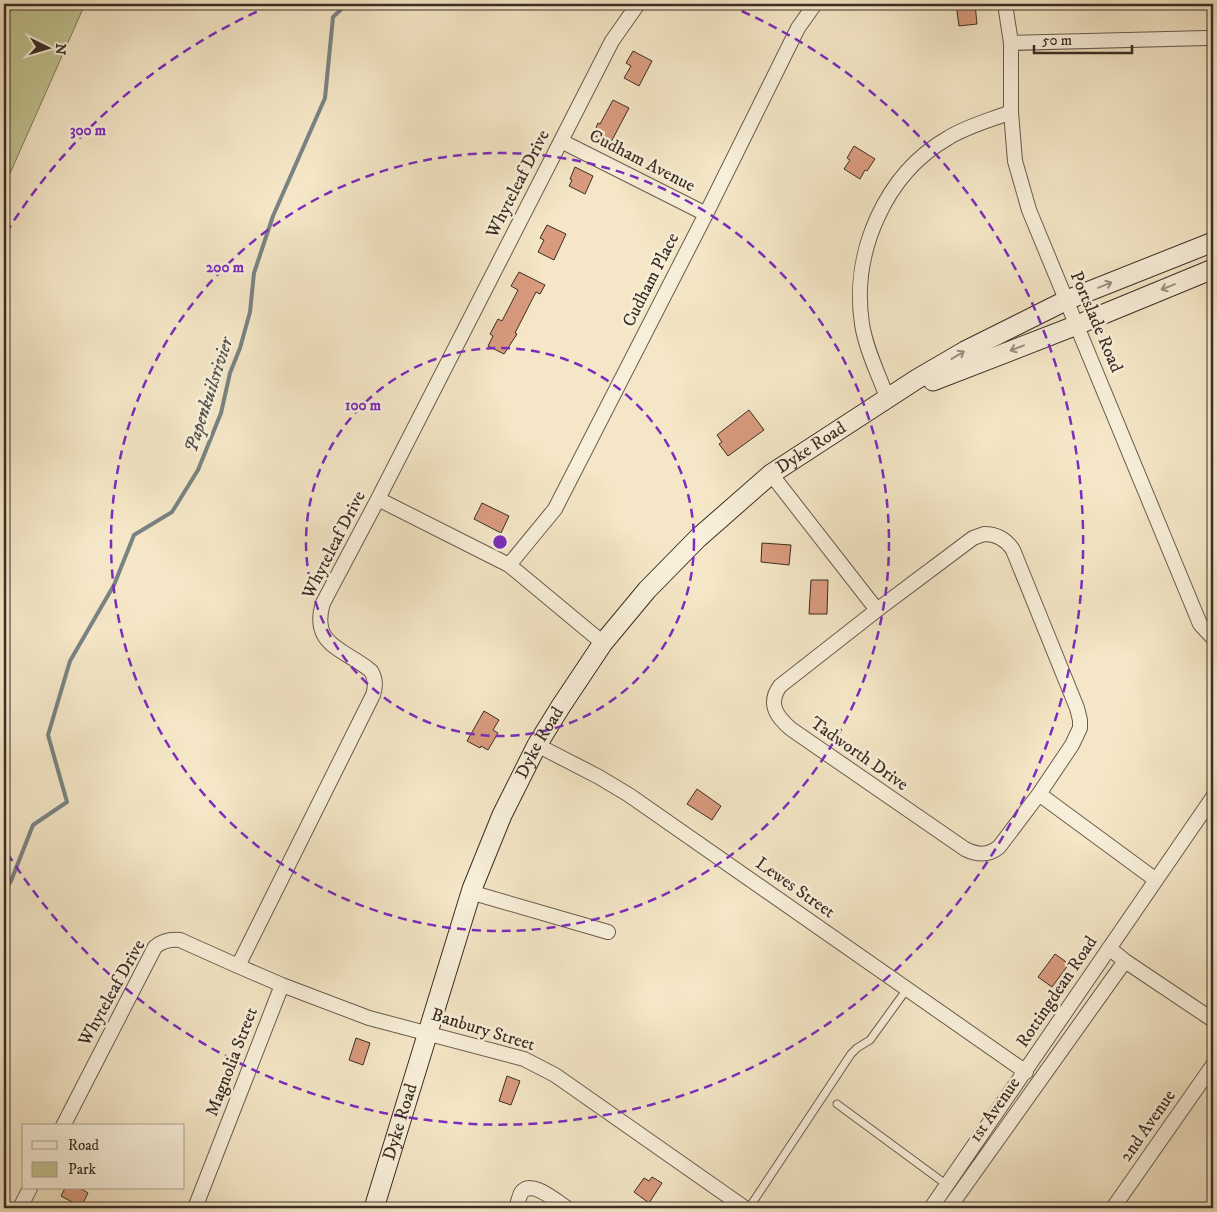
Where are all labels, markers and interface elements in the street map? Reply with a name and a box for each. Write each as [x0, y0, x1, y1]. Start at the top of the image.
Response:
north arrow [22, 22, 72, 72]
scale bar [1034, 22, 1132, 54]
text: 50 m [1042, 31, 1072, 50]
text: N [50, 43, 69, 56]
text: 300 m [70, 121, 107, 140]
street label: Cudham Avenue [585, 125, 699, 197]
street label: Whyteleaf Drive [481, 126, 555, 243]
street label: Cudham Place [618, 229, 684, 331]
text: 200 m [206, 258, 245, 277]
street label: Portslade Road [1065, 268, 1127, 376]
one-way arrow [1097, 279, 1112, 289]
one-way arrow [1161, 283, 1176, 293]
water label: Papenkuilsrivier [180, 333, 240, 456]
one-way arrow [1010, 343, 1025, 353]
one-way arrow [951, 349, 965, 359]
text: 100 m [345, 396, 382, 415]
street label: Dyke Road [772, 417, 850, 479]
street label: Whyteleaf Drive [297, 487, 371, 604]
centre of rings [491, 533, 509, 551]
street label: Dyke Road [511, 703, 569, 782]
street label: Tadworth Drive [806, 712, 912, 796]
street label: Lewes Street [751, 853, 839, 923]
street label: Rottingdean Road [1012, 932, 1102, 1052]
street label: Whyteleaf Drive [73, 936, 150, 1051]
street label: Magnolia Street [201, 1004, 263, 1120]
street label: Banbury Street [429, 1004, 538, 1056]
street label: 1st Avenue [965, 1073, 1025, 1147]
street label: Dyke Road [378, 1081, 423, 1163]
street label: 2nd Avenue [1115, 1086, 1181, 1166]
legend [22, 1124, 185, 1190]
text: Road [68, 1136, 100, 1155]
text: Park [68, 1160, 97, 1179]

